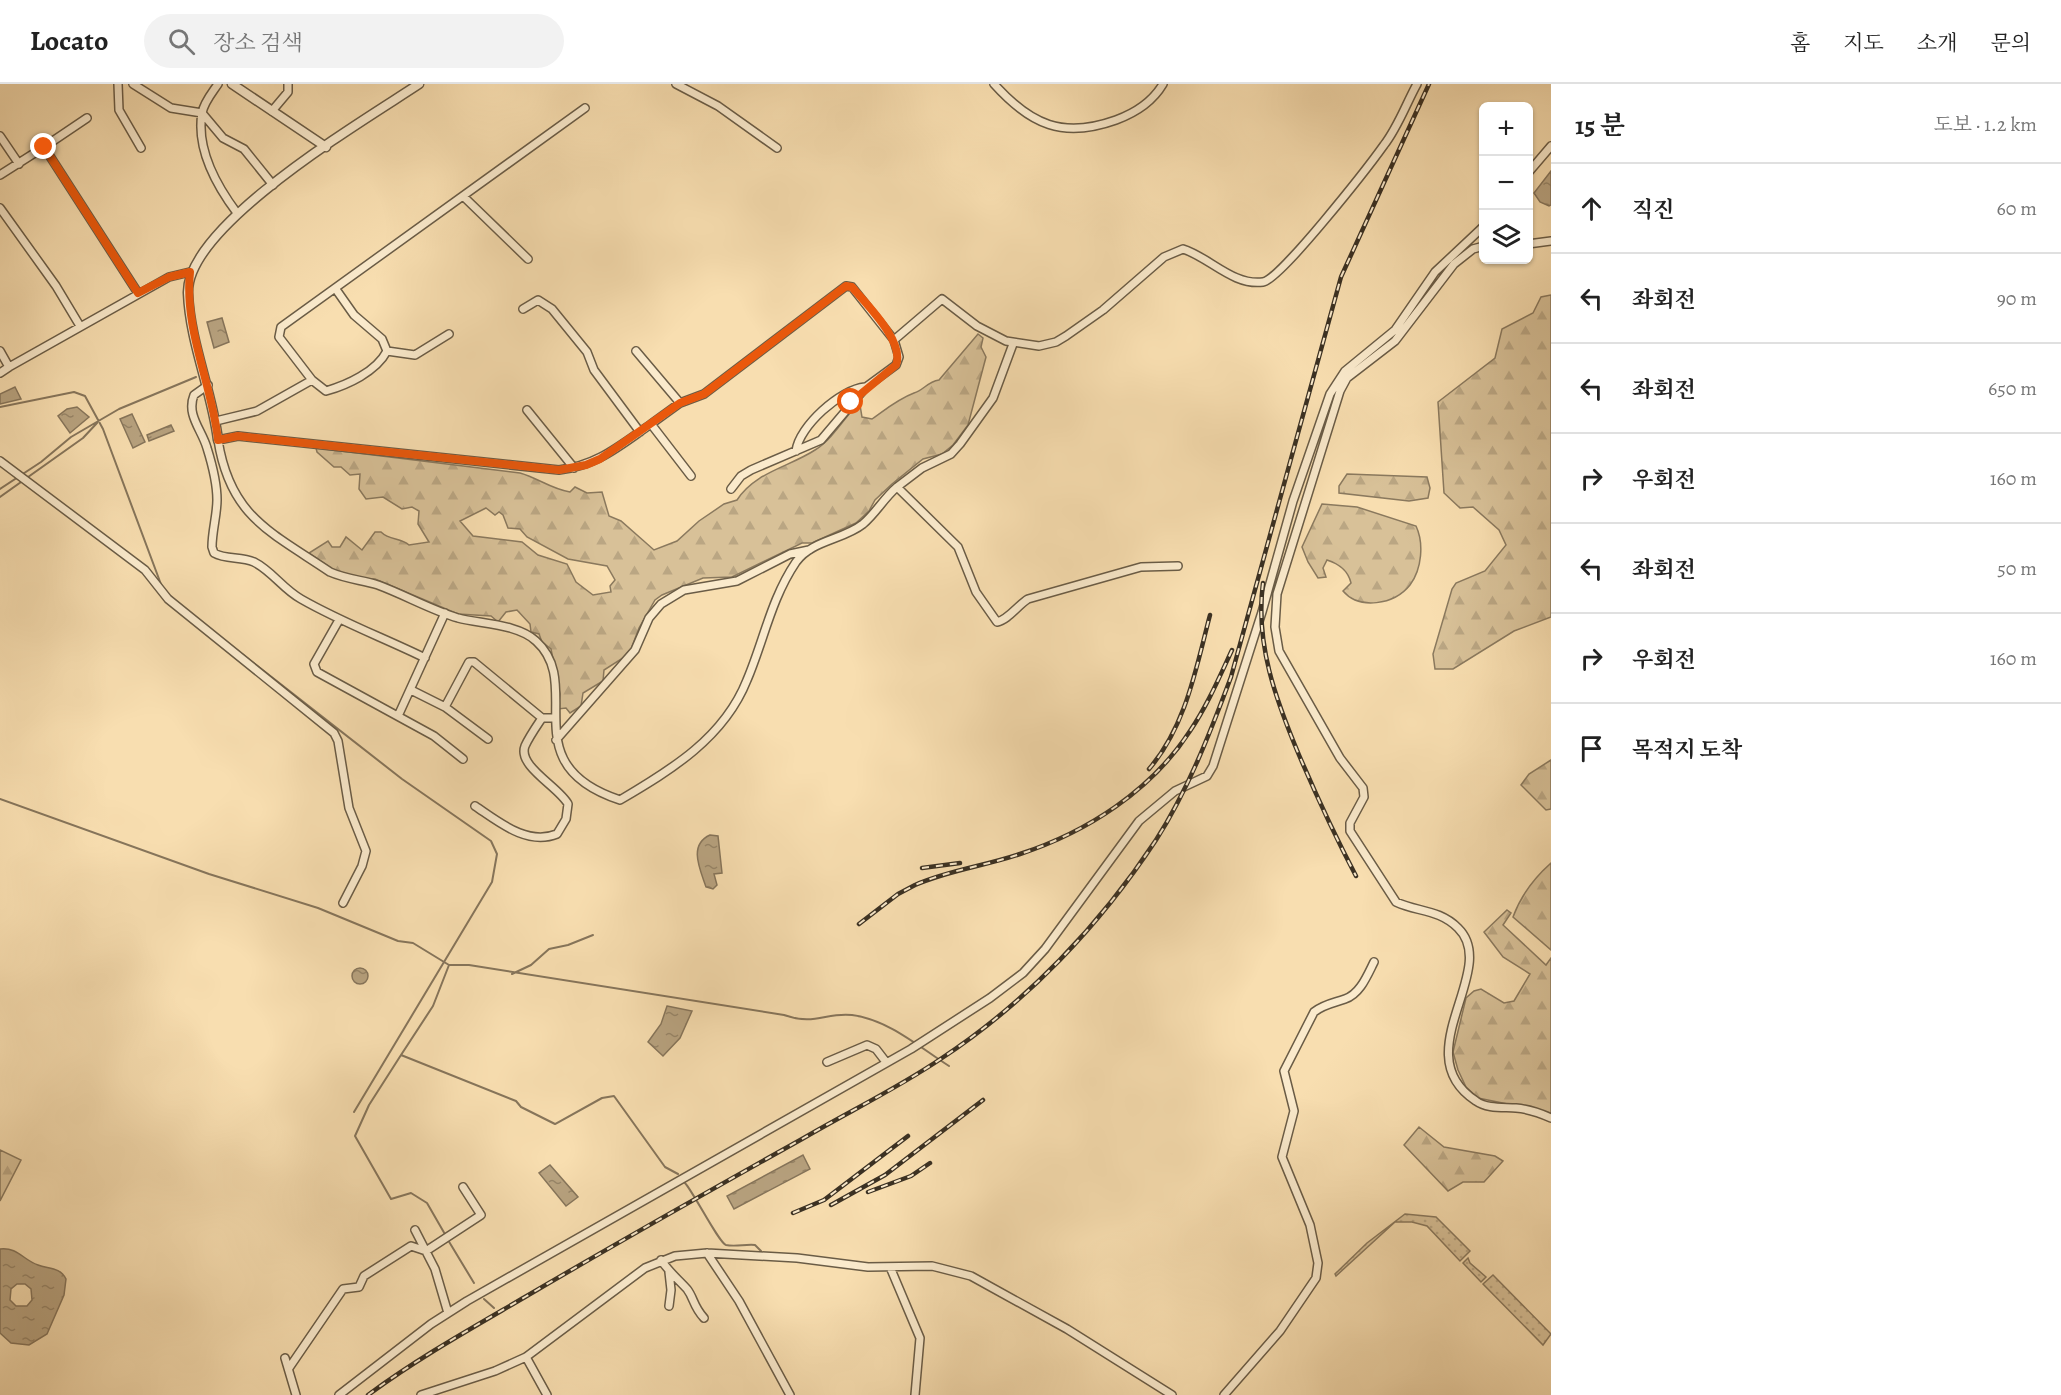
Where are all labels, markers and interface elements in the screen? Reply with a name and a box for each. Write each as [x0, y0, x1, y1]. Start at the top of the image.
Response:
search box [144, 14, 564, 68]
text: Locato [30, 22, 108, 60]
icon: search [165, 25, 198, 58]
text: 장소 검색 [213, 28, 303, 58]
text: 홈 [1790, 29, 1810, 57]
text: 지도 [1843, 29, 1884, 57]
text: 소개 [1917, 29, 1957, 57]
text: 문의 [1990, 29, 2031, 57]
map controls [1479, 102, 1533, 264]
button: + [1479, 102, 1533, 156]
text: 15 분 [1575, 108, 1625, 143]
text: 도보 · 1.2 km [1934, 111, 2037, 138]
route end [30, 133, 56, 159]
button: − [1479, 156, 1533, 210]
icon: ahead [1575, 192, 1608, 225]
text: 직진 [1632, 195, 1675, 225]
text: 60 m [1997, 195, 2037, 222]
button: layers [1479, 210, 1533, 264]
icon: left [1575, 282, 1608, 315]
text: 좌회전 [1632, 285, 1696, 315]
text: 90 m [1997, 285, 2037, 312]
icon: left [1575, 372, 1608, 405]
text: 좌회전 [1632, 375, 1696, 405]
text: 650 m [1988, 375, 2037, 402]
route start [837, 388, 863, 414]
icon: right [1575, 462, 1608, 495]
text: 우회전 [1632, 465, 1696, 495]
text: 160 m [1990, 465, 2037, 492]
icon: left [1575, 552, 1608, 585]
text: 좌회전 [1632, 555, 1696, 585]
text: 50 m [1997, 555, 2037, 582]
icon: right [1575, 642, 1608, 675]
text: 우회전 [1632, 645, 1696, 675]
text: 160 m [1990, 645, 2037, 672]
icon: arrive [1575, 732, 1608, 765]
text: 목적지 도착 [1632, 735, 1742, 765]

